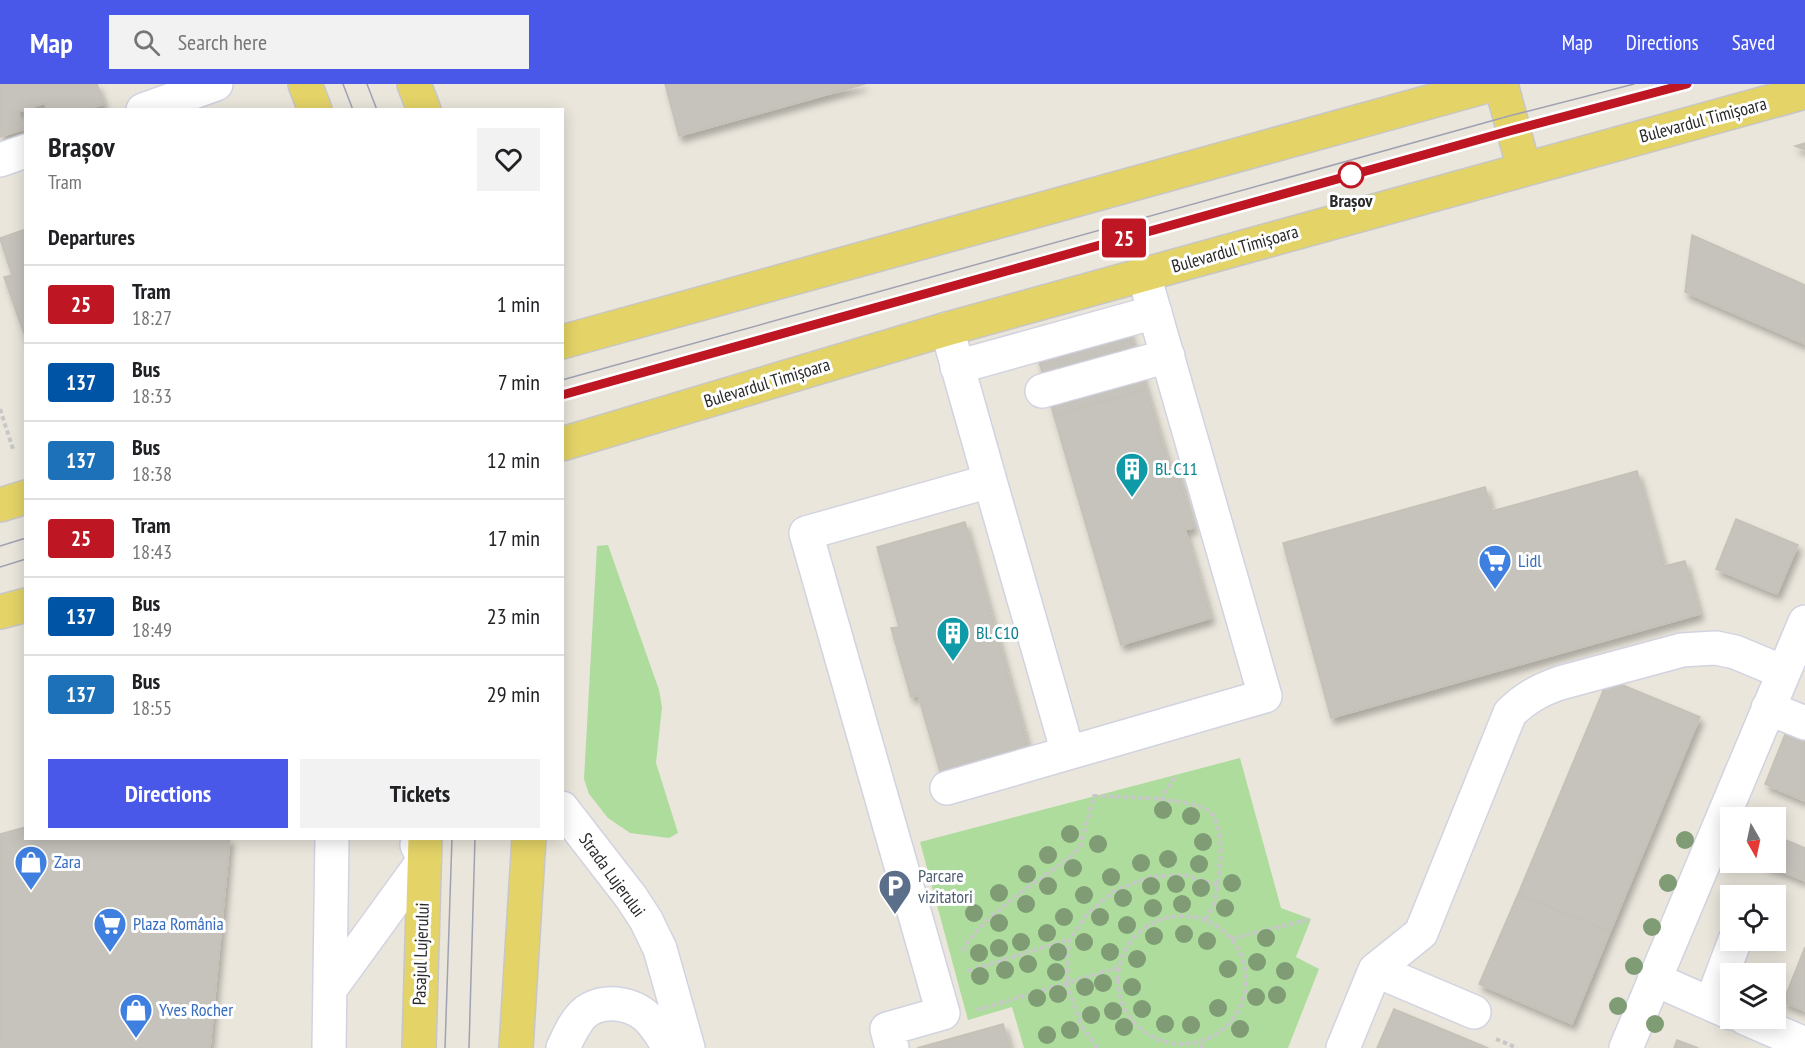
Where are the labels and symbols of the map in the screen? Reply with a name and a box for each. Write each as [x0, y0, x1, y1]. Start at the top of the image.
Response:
street label: Bulevardul Timișoara [1637, 92, 1769, 148]
marker: Brașov [1338, 162, 1364, 188]
place label: Brașov [1330, 189, 1373, 212]
line badge: 25 [1097, 218, 1151, 258]
street label: Bulevardul Timișoara [1169, 219, 1301, 278]
street label: Bulevardul Timișoara [701, 352, 833, 413]
building icon: Bl. C11 [1114, 451, 1150, 498]
place label: Bl. C11 [1155, 457, 1198, 480]
supermarket icon: Lidl [1477, 543, 1513, 590]
place label: Lidl [1518, 549, 1542, 572]
building icon: Bl. C10 [935, 615, 971, 662]
place label: Bl. C10 [976, 621, 1019, 644]
north arrow [1720, 807, 1786, 873]
street label: Strada Lujerului [574, 828, 651, 921]
shop icon: Zara [13, 844, 49, 891]
place label: Zara [54, 850, 81, 873]
place label: Parcare vizitatori [918, 864, 973, 908]
parking icon: Parcare vizitatori [877, 868, 913, 915]
street label: Pasajul Lujerului [407, 902, 434, 1006]
supermarket icon: Plaza România [92, 906, 128, 953]
place label: Plaza România [133, 912, 224, 935]
shop icon: Yves Rocher [118, 992, 154, 1039]
place label: Yves Rocher [159, 998, 233, 1021]

